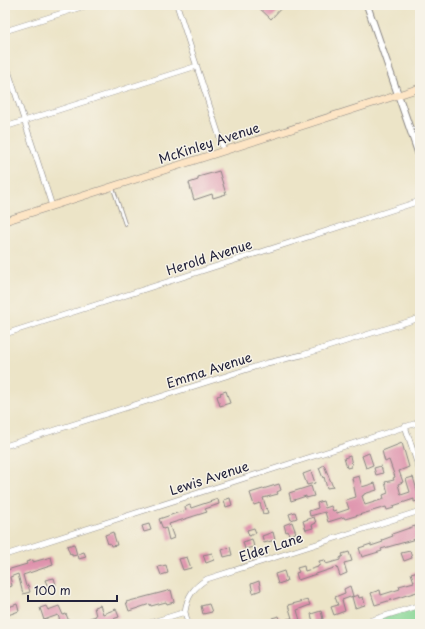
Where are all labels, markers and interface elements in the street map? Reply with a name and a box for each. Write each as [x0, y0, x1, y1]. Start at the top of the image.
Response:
street label: McKinley Avenue [156, 117, 262, 168]
street label: Herold Avenue [164, 234, 254, 279]
street label: Emma Avenue [164, 347, 254, 392]
street label: Lewis Avenue [167, 456, 251, 499]
street label: Elder Lane [236, 527, 305, 566]
scale bar [28, 577, 117, 603]
text: 100 m [34, 581, 71, 599]

